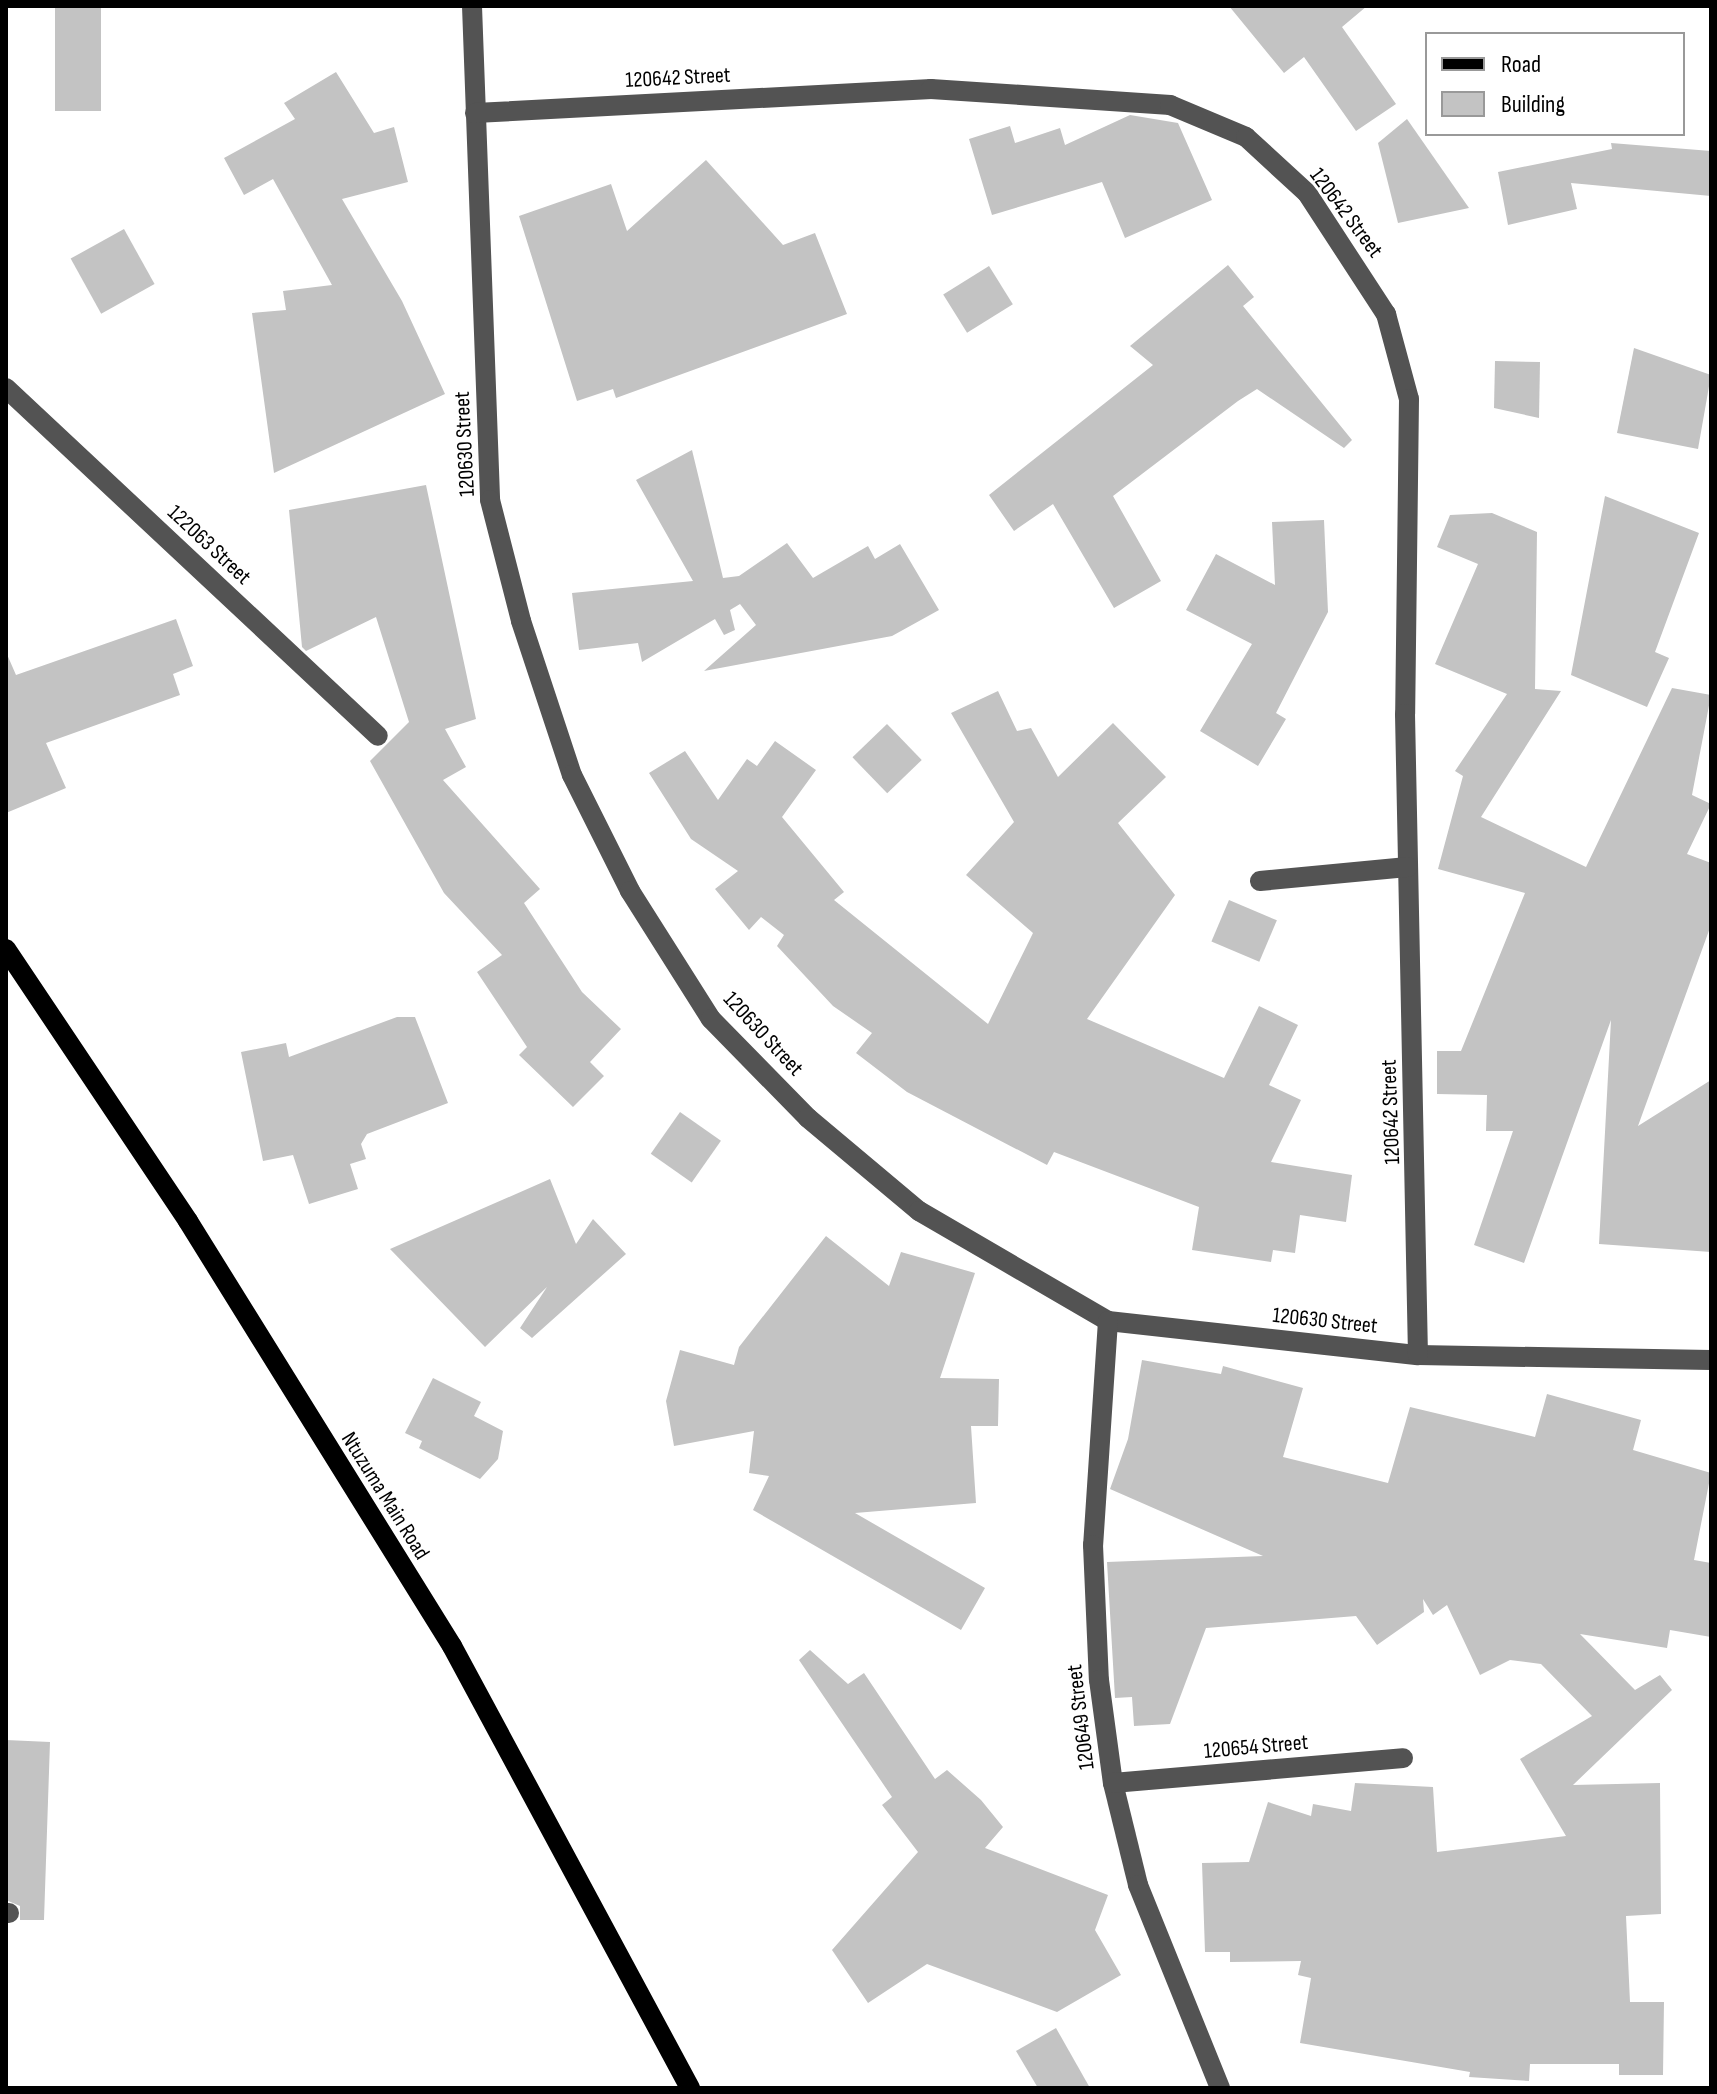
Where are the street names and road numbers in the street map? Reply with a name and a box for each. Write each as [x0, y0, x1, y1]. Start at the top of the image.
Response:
street label: 120642 Street [625, 62, 731, 94]
street label: 120642 Street [1304, 163, 1388, 263]
street label: 120630 Street [449, 391, 481, 497]
street label: 122063 Street [162, 500, 256, 590]
street label: 120630 Street [717, 986, 809, 1082]
street label: 120642 Street [1376, 1059, 1406, 1165]
street label: 120630 Street [1271, 1302, 1379, 1340]
street label: Ntuzuma Main Road [335, 1427, 435, 1565]
street label: 120649 Street [1061, 1663, 1101, 1771]
street label: 120654 Street [1203, 1729, 1309, 1765]

